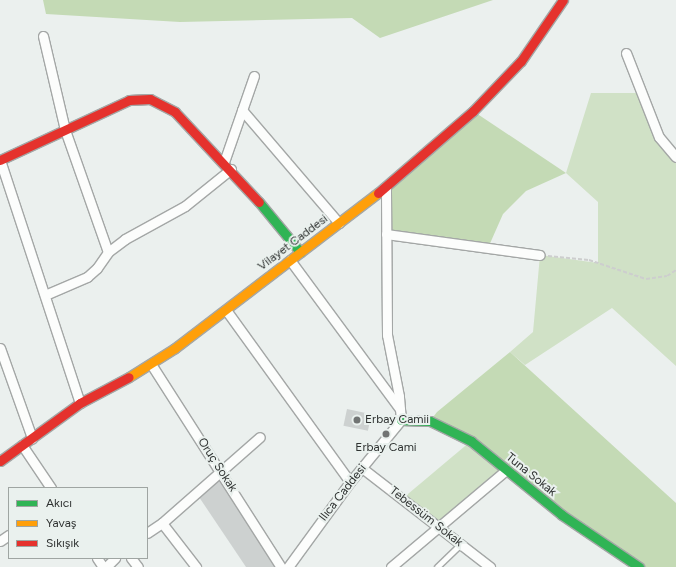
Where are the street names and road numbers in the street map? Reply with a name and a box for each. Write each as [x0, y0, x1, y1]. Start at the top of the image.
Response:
street label: Vilayet Caddesi [255, 212, 331, 274]
street label: Oruç Sokak [194, 435, 240, 495]
street label: Tuna Sokak [503, 450, 559, 500]
street label: Ilıca Caddesi [316, 462, 370, 524]
street label: Tebessüm Sokak [386, 484, 466, 550]

